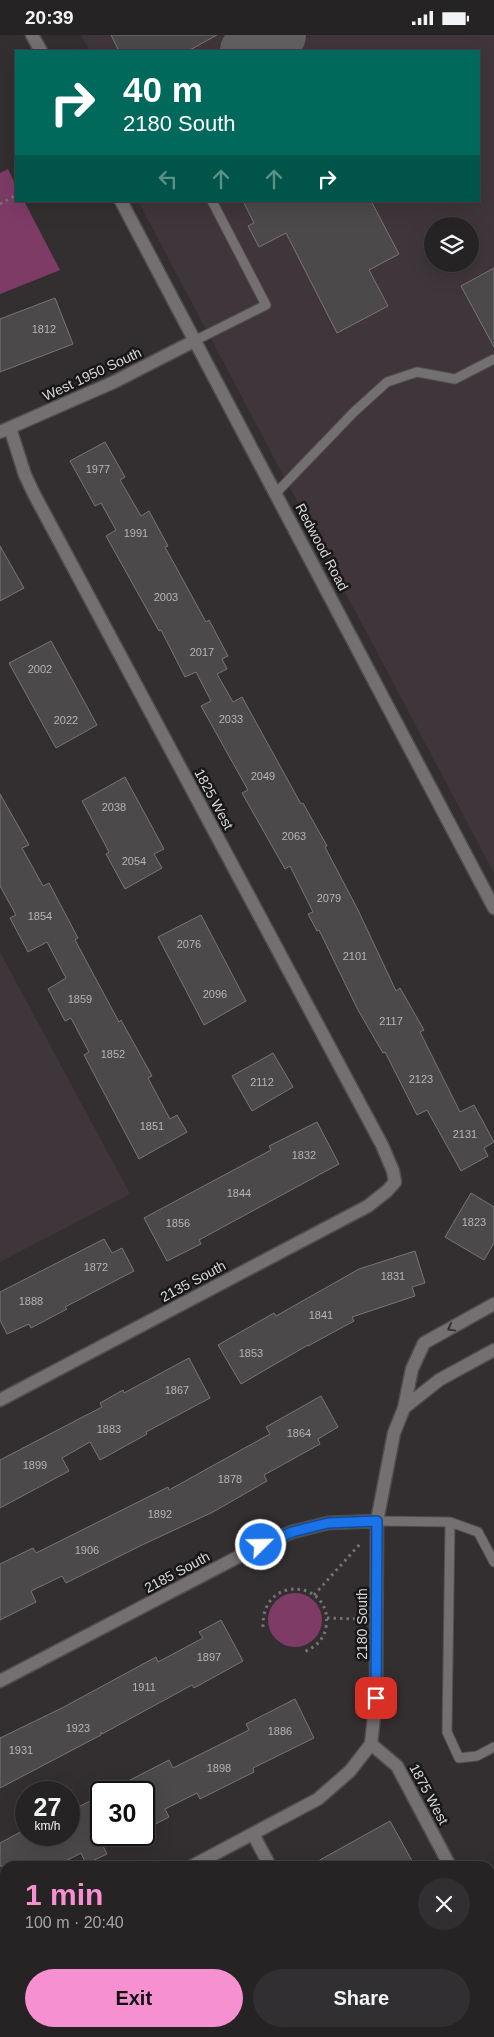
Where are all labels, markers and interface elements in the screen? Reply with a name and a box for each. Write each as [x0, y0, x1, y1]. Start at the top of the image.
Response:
text: 20:39 [25, 7, 74, 28]
icon: right [40, 70, 105, 135]
text: 40 m [123, 70, 203, 109]
text: 2180 South [123, 111, 236, 136]
icon: left [154, 165, 182, 193]
icon: ahead [207, 165, 235, 193]
icon: ahead [260, 165, 288, 193]
icon: right [313, 165, 341, 193]
map controls [424, 217, 479, 272]
button: layers [424, 217, 479, 272]
house number: 1812 [32, 323, 56, 335]
street label: West 1950 South [40, 344, 144, 404]
house number: 1977 [86, 463, 110, 475]
street label: Redwood Road [292, 501, 352, 593]
house number: 1991 [124, 527, 148, 539]
house number: 2003 [154, 591, 178, 603]
house number: 2017 [190, 646, 214, 658]
house number: 2002 [28, 663, 52, 675]
house number: 2033 [219, 713, 243, 725]
house number: 2022 [54, 714, 78, 726]
street label: 1825 West [191, 766, 237, 832]
house number: 2049 [251, 770, 275, 782]
house number: 2038 [102, 801, 126, 813]
house number: 2063 [282, 830, 306, 842]
house number: 2054 [122, 855, 146, 867]
house number: 2079 [317, 892, 341, 904]
house number: 1854 [28, 910, 52, 922]
house number: 2076 [177, 938, 201, 950]
house number: 2101 [343, 950, 367, 962]
house number: 2096 [203, 988, 227, 1000]
house number: 1859 [68, 993, 92, 1005]
house number: 2117 [379, 1015, 403, 1027]
house number: 1852 [101, 1048, 125, 1060]
house number: 2123 [409, 1073, 433, 1085]
house number: 2112 [250, 1076, 274, 1088]
house number: 1851 [140, 1120, 164, 1132]
house number: 2131 [453, 1128, 477, 1140]
house number: 1832 [292, 1149, 316, 1161]
house number: 1844 [227, 1187, 251, 1199]
house number: 1823 [462, 1216, 486, 1228]
house number: 1856 [166, 1217, 190, 1229]
street label: 2135 South [158, 1257, 228, 1305]
house number: 1872 [84, 1261, 108, 1273]
house number: 1831 [381, 1270, 405, 1282]
house number: 1888 [19, 1295, 43, 1307]
house number: 1841 [309, 1309, 333, 1321]
one-way arrow [448, 1321, 457, 1331]
house number: 1853 [239, 1347, 263, 1359]
house number: 1867 [165, 1384, 189, 1396]
house number: 1883 [97, 1423, 121, 1435]
house number: 1864 [287, 1427, 311, 1439]
house number: 1899 [23, 1459, 47, 1471]
house number: 1878 [218, 1473, 242, 1485]
house number: 1892 [148, 1508, 172, 1520]
position arrow [234, 1518, 286, 1570]
house number: 1906 [75, 1544, 99, 1556]
street label: 2185 South [142, 1548, 212, 1596]
street label: 2180 South [354, 1588, 370, 1660]
house number: 1897 [197, 1651, 221, 1663]
pin [355, 1677, 397, 1719]
house number: 1911 [132, 1681, 156, 1693]
icon: arrive [362, 1684, 390, 1712]
house number: 1923 [66, 1722, 90, 1734]
house number: 1886 [268, 1725, 292, 1737]
house number: 1931 [9, 1744, 33, 1756]
street label: 1875 West [406, 1761, 452, 1827]
house number: 1898 [207, 1762, 231, 1774]
speed limit sign: 30 [90, 1781, 155, 1846]
text: 27 [34, 1793, 61, 1821]
text: km/h [34, 1819, 61, 1833]
text: 1 min [25, 1878, 103, 1911]
button: close [418, 1878, 470, 1930]
text: 100 m · 20:40 [25, 1914, 124, 1931]
button: Exit [25, 1969, 243, 2027]
button: Share [253, 1969, 470, 2027]

